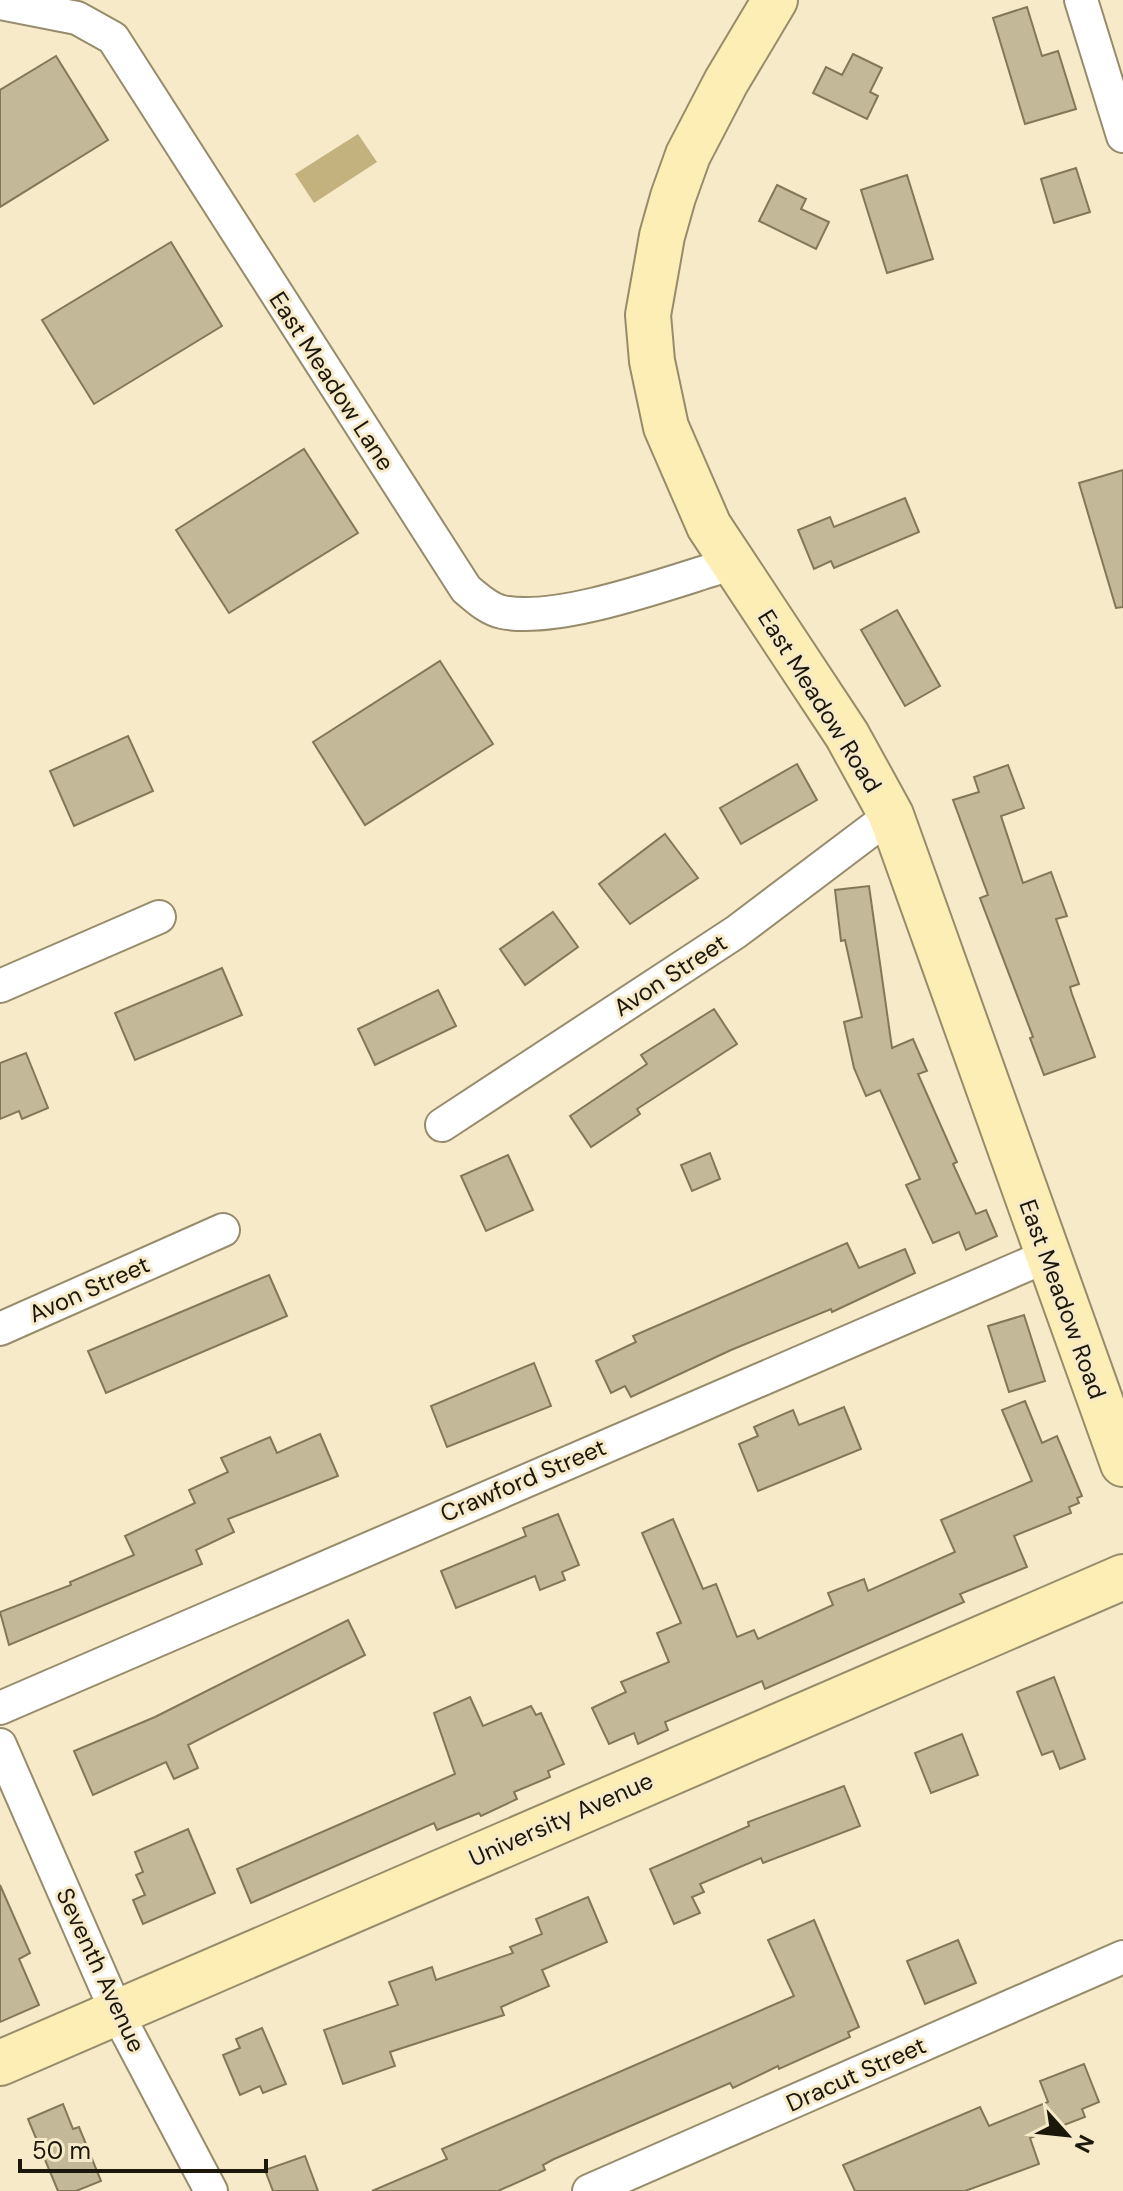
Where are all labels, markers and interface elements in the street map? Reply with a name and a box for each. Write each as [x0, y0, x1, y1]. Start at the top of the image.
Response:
street label: East Meadow Lane [263, 286, 401, 476]
street label: East Meadow Road [751, 604, 889, 798]
street label: Avon Street [607, 927, 733, 1023]
street label: East Meadow Road [1012, 1195, 1114, 1403]
street label: Avon Street [24, 1249, 154, 1329]
street label: Crawford Street [435, 1431, 611, 1529]
street label: University Avenue [464, 1765, 658, 1873]
street label: Seventh Avenue [49, 1883, 153, 2057]
street label: Dracut Street [781, 2029, 931, 2119]
north arrow [1027, 2095, 1107, 2175]
scale bar [20, 2123, 266, 2173]
text: N [1068, 2130, 1101, 2158]
text: 50 m [32, 2135, 91, 2166]

